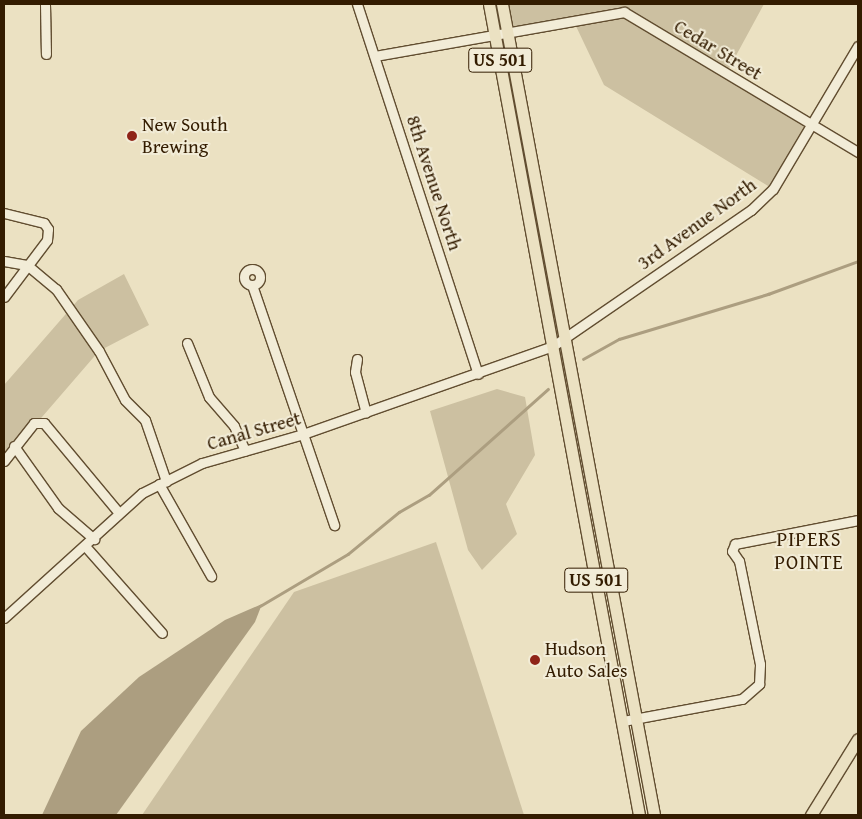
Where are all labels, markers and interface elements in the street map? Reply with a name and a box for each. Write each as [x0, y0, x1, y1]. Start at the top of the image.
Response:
street label: Cedar Street [670, 15, 766, 85]
road number: US 501 [468, 44, 532, 76]
street label: 8th Avenue North [401, 113, 467, 253]
place label: New South Brewing [142, 114, 228, 158]
marker: New South Brewing [126, 130, 138, 142]
street label: 3rd Avenue North [633, 173, 761, 275]
street label: Canal Street [204, 407, 304, 455]
district label: PIPERS POINTE [774, 527, 844, 574]
road number: US 501 [564, 564, 628, 596]
place label: Hudson Auto Sales [545, 638, 627, 682]
marker: Hudson Auto Sales [529, 654, 541, 666]

